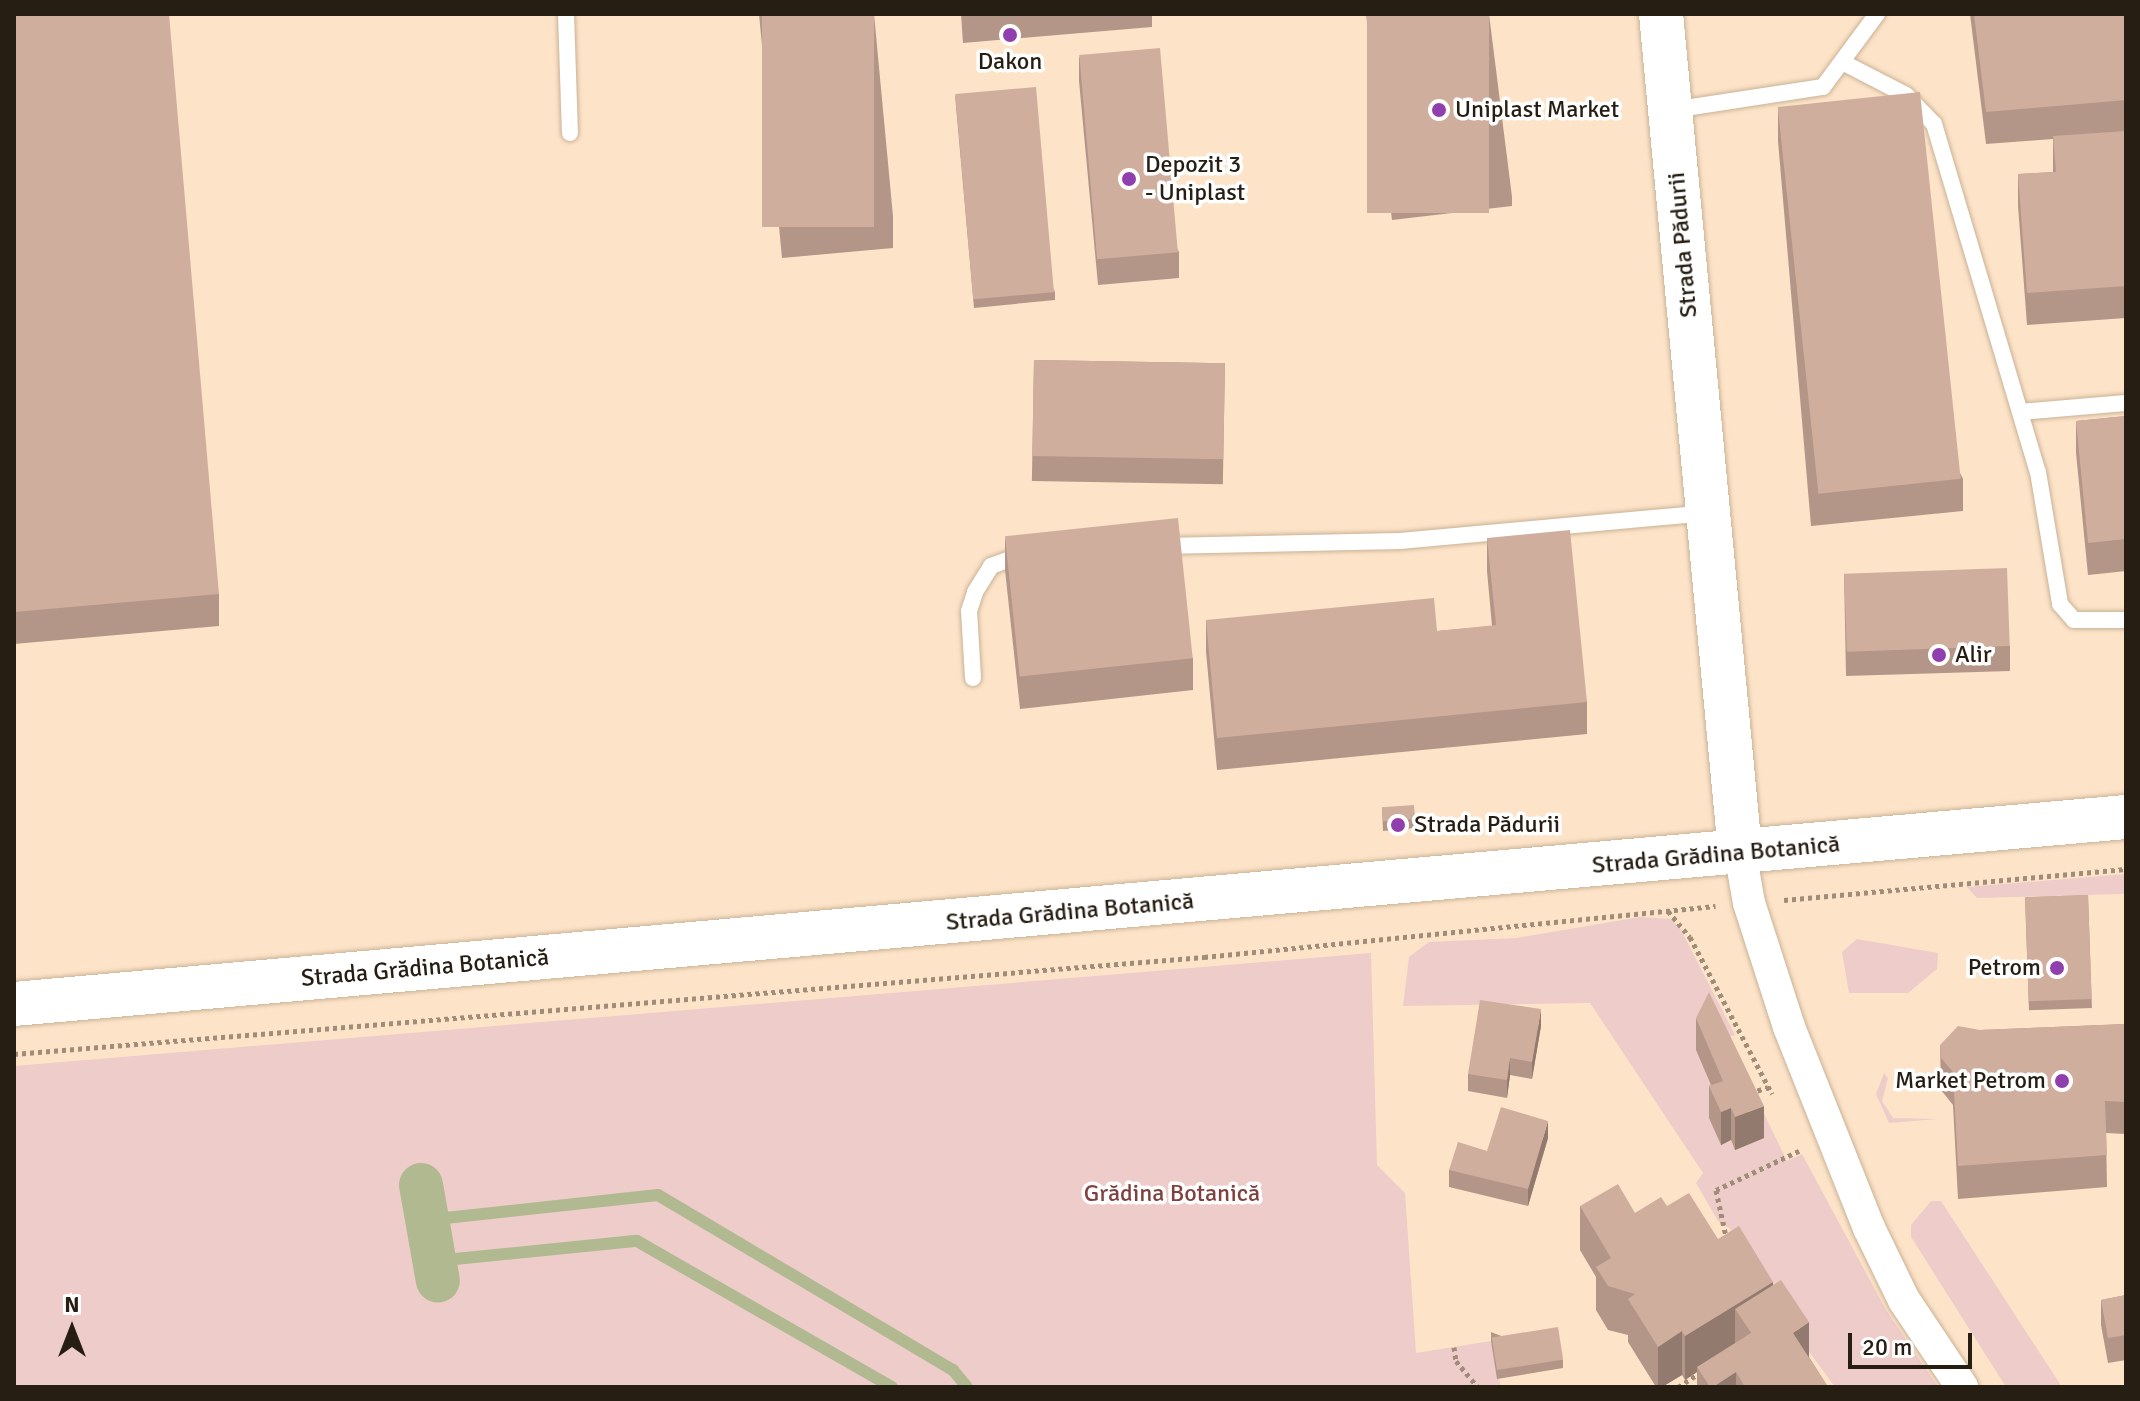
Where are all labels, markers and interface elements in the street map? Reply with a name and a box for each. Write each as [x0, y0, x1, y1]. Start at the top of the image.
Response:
marker: Dakon [1001, 26, 1019, 44]
place label: Dakon [978, 48, 1042, 76]
place label: Uniplast Market [1455, 96, 1619, 124]
marker: Uniplast Market [1430, 101, 1448, 119]
place label: Depozit 3 - Uniplast [1145, 151, 1245, 207]
marker: Depozit 3 - Uniplast [1120, 170, 1138, 188]
street label: Strada Pădurii [1662, 171, 1704, 319]
place label: Alir [1955, 641, 1992, 669]
marker: Alir [1930, 646, 1948, 664]
place label: Strada Pădurii [1414, 811, 1560, 839]
marker: Strada Pădurii [1389, 816, 1407, 834]
street label: Strada Grădina Botanică [1591, 830, 1841, 880]
street label: Strada Grădina Botanică [945, 887, 1195, 937]
street label: Strada Grădina Botanică [300, 943, 550, 993]
place label: Petrom [1968, 954, 2041, 982]
marker: Petrom [2048, 959, 2066, 977]
place label: Market Petrom [1895, 1067, 2046, 1095]
marker: Market Petrom [2053, 1072, 2071, 1090]
park label: Grădina Botanică [1084, 1180, 1260, 1208]
north arrow [32, 1289, 112, 1369]
text: N [64, 1291, 80, 1318]
scale bar [1852, 1317, 1976, 1367]
text: 20 m [1862, 1332, 1912, 1362]

